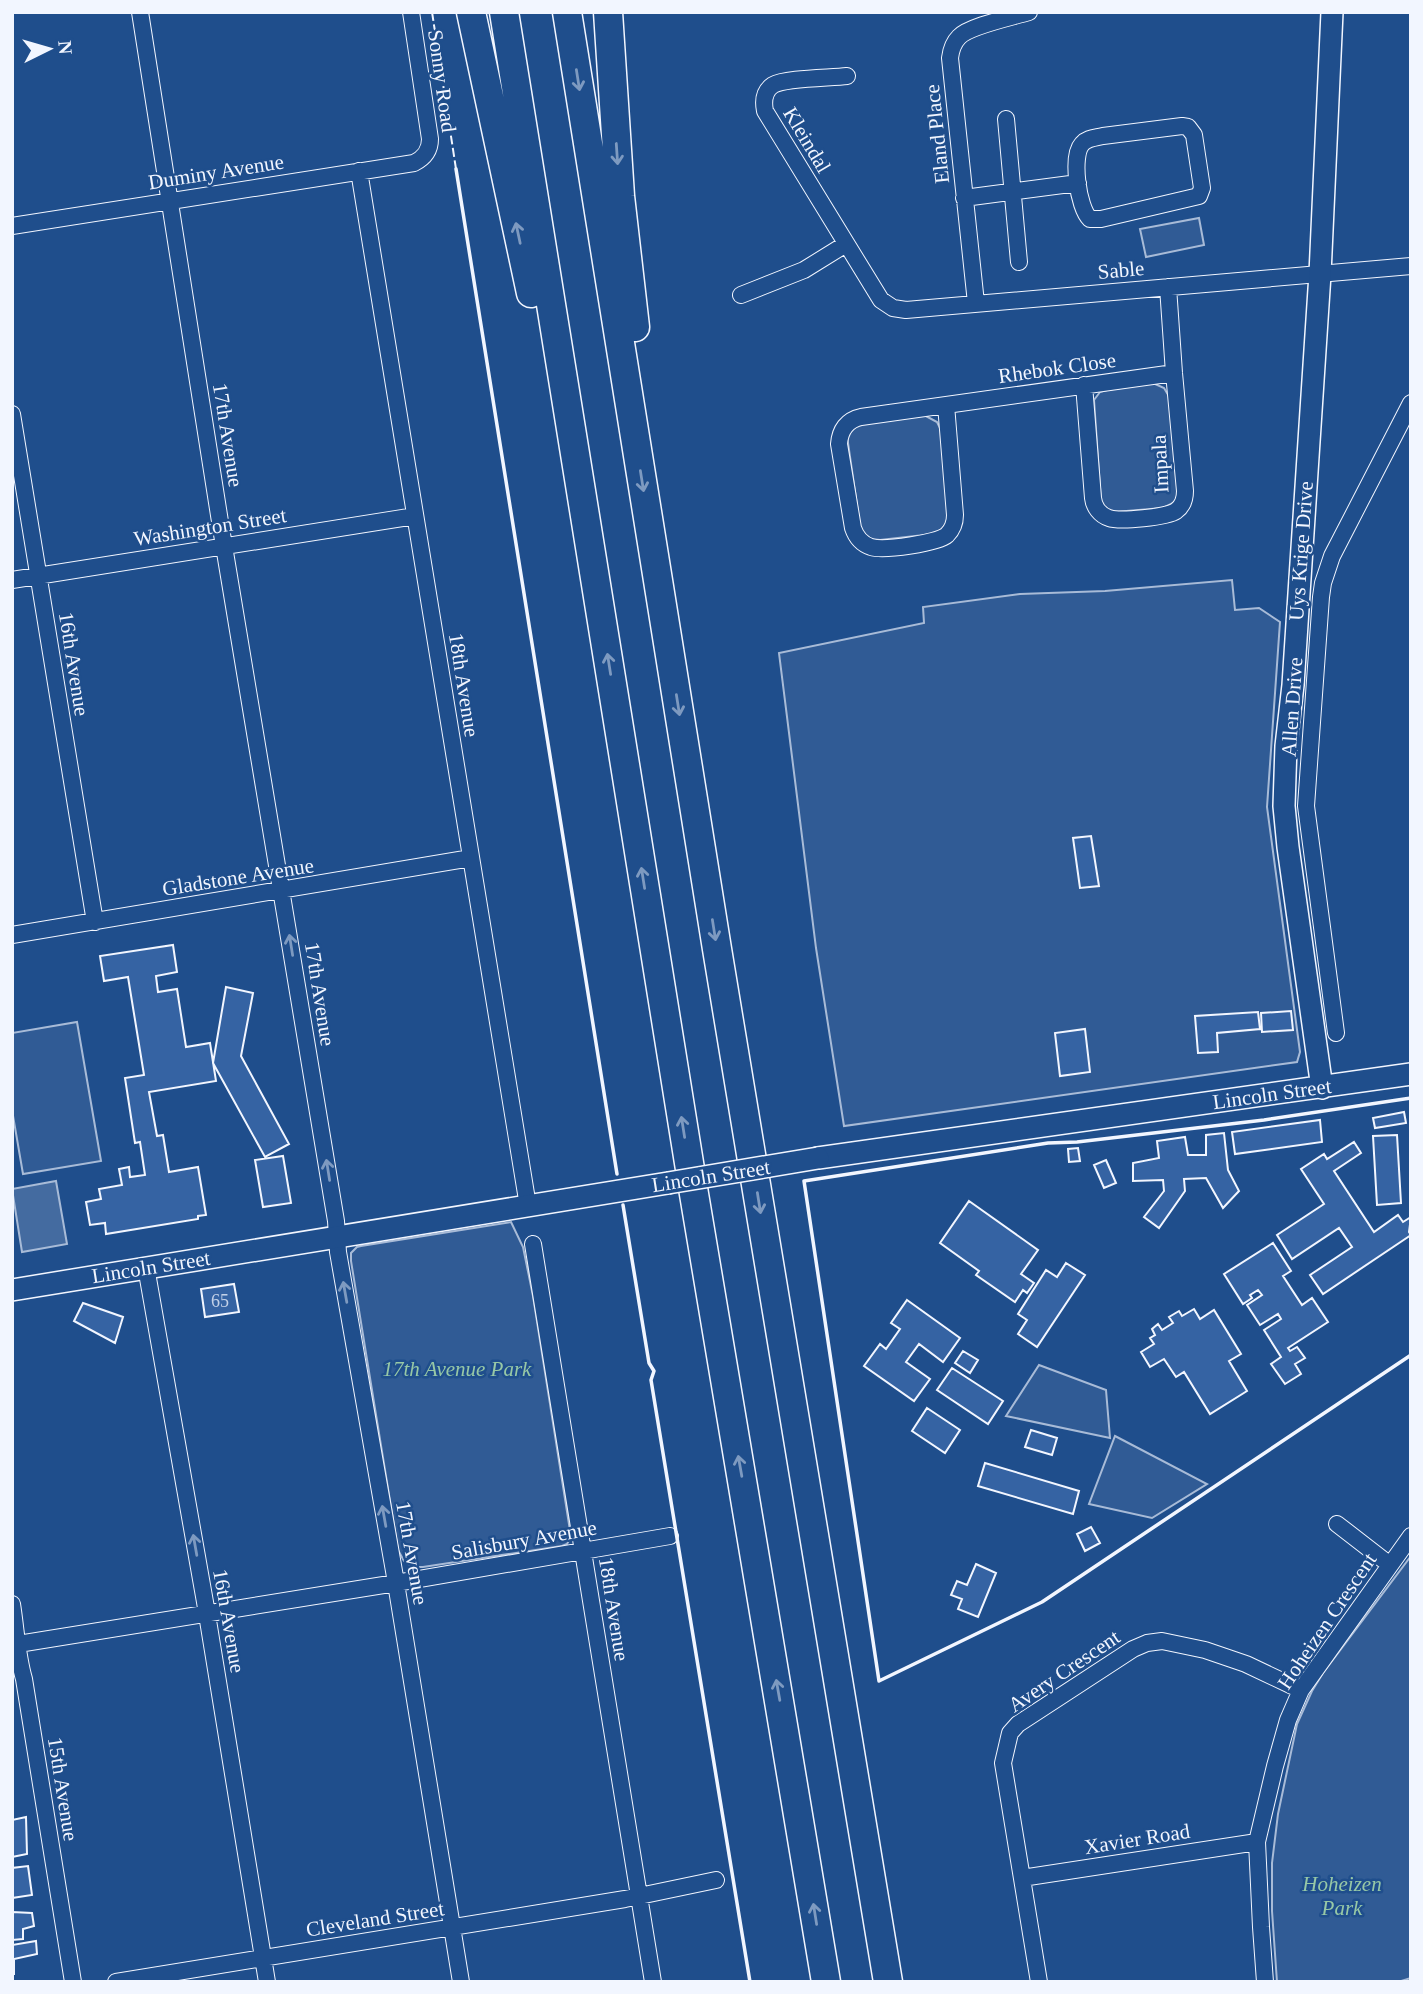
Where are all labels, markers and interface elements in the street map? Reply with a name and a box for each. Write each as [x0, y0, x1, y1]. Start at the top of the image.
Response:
north arrow [14, 14, 84, 84]
street label: Sonny Road [423, 28, 461, 134]
text: N [54, 40, 77, 56]
one-way arrow [572, 68, 585, 91]
street label: Eland Place [920, 83, 954, 185]
street label: Kleindal [778, 103, 836, 177]
one-way arrow [610, 142, 623, 165]
street label: Duminy Avenue [147, 149, 285, 195]
one-way arrow [511, 222, 525, 245]
street label: Sable [1097, 256, 1145, 284]
street label: Rhebok Close [997, 348, 1117, 388]
street label: 17th Avenue [208, 381, 248, 489]
street label: Impala [1146, 434, 1174, 494]
one-way arrow [636, 469, 649, 492]
street label: Uys Krige Drive [1284, 480, 1318, 622]
street label: Washington Street [132, 503, 288, 551]
street label: 16th Avenue [54, 610, 94, 718]
street label: 18th Avenue [444, 631, 484, 739]
one-way arrow [603, 653, 616, 676]
street label: Allen Drive [1277, 656, 1307, 758]
one-way arrow [672, 693, 685, 716]
street label: Gladstone Avenue [161, 853, 315, 901]
one-way arrow [636, 867, 649, 890]
one-way arrow [708, 918, 721, 941]
one-way arrow [284, 934, 297, 957]
street label: 17th Avenue [300, 940, 340, 1048]
street label: Lincoln Street [1211, 1074, 1333, 1114]
one-way arrow [676, 1116, 689, 1138]
street label: Lincoln Street [650, 1155, 772, 1197]
one-way arrow [321, 1159, 334, 1182]
one-way arrow [753, 1191, 766, 1214]
street label: Lincoln Street [90, 1246, 212, 1288]
one-way arrow [338, 1281, 351, 1304]
house number: 65 [211, 1291, 229, 1311]
park label: 17th Avenue Park [383, 1357, 532, 1381]
one-way arrow [732, 1455, 746, 1478]
street label: 17th Avenue [391, 1499, 433, 1607]
one-way arrow [377, 1505, 391, 1528]
street label: Salisbury Avenue [449, 1515, 599, 1565]
one-way arrow [187, 1534, 201, 1557]
street label: Hoheizen Crescent [1273, 1548, 1382, 1694]
street label: 18th Avenue [594, 1555, 634, 1663]
street label: 16th Avenue [208, 1567, 250, 1675]
street label: Avery Crescent [1004, 1625, 1125, 1717]
one-way arrow [770, 1679, 784, 1702]
street label: 15th Avenue [43, 1735, 83, 1843]
street label: Xavier Road [1082, 1819, 1192, 1859]
park label: Hoheizen Park [1301, 1872, 1382, 1920]
street label: Cleveland Street [304, 1896, 446, 1942]
one-way arrow [808, 1903, 821, 1926]

